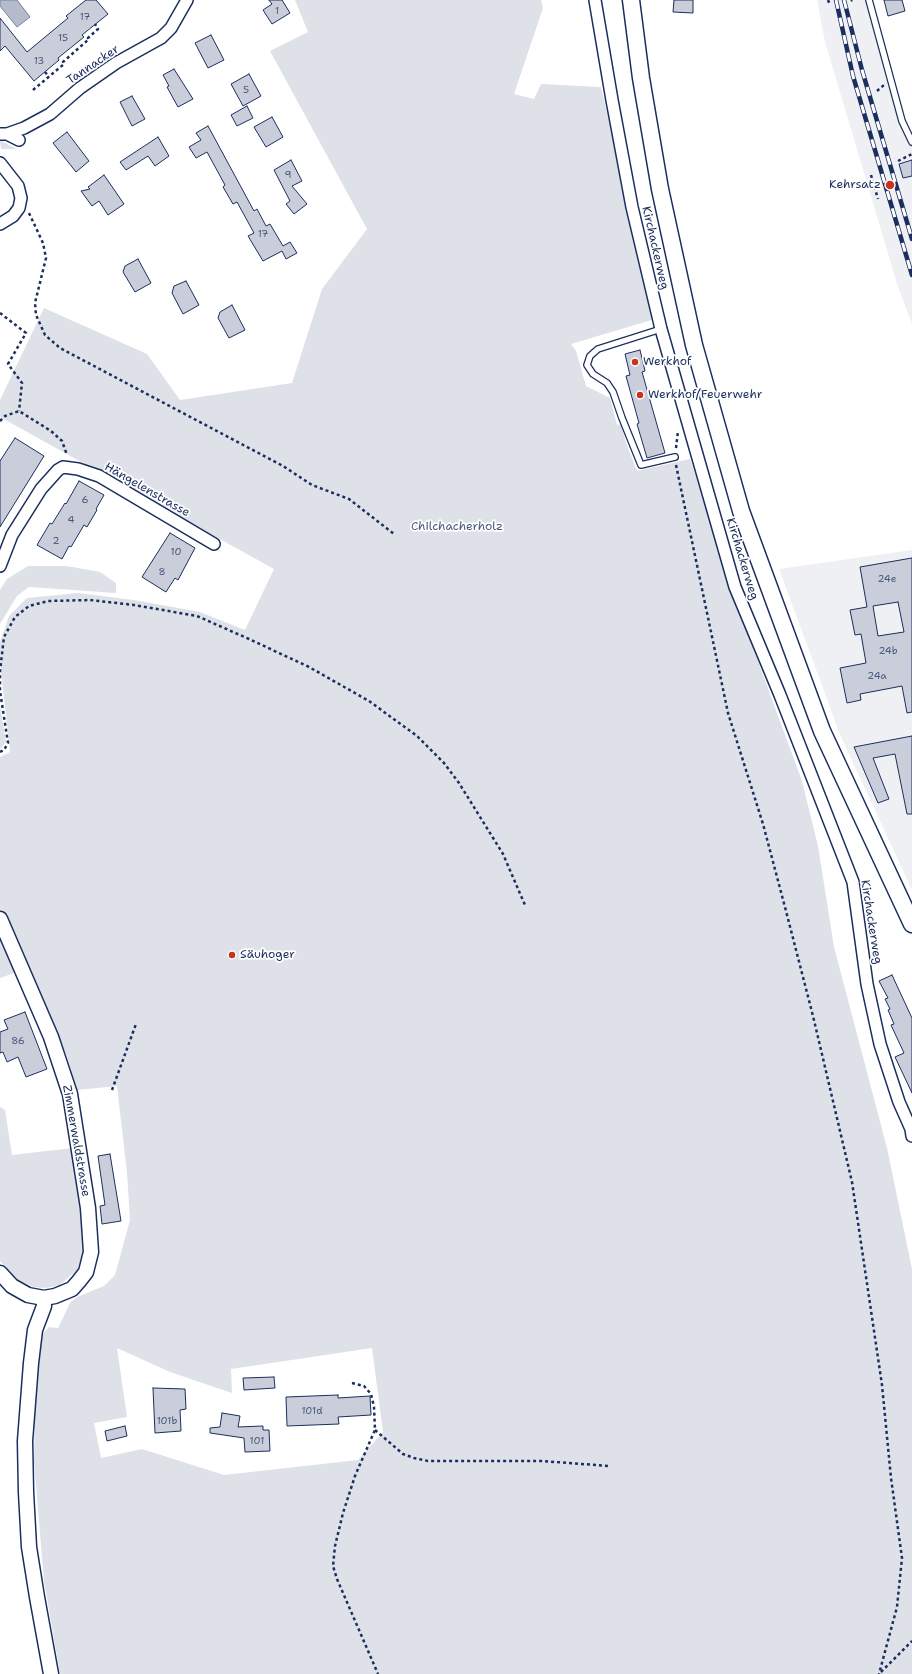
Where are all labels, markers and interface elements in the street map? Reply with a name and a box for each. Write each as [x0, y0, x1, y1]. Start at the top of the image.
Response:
house number: 1 [275, 5, 279, 17]
house number: 17 [80, 11, 90, 23]
house number: 15 [58, 32, 68, 44]
street label: Tannacker [64, 42, 122, 88]
house number: 13 [34, 55, 44, 67]
house number: 5 [243, 84, 249, 96]
house number: 9 [285, 169, 291, 181]
place label: Kehrsatz [829, 178, 881, 192]
marker: Kehrsatz [884, 179, 896, 191]
street label: Kirchackerweg [638, 205, 672, 291]
house number: 17 [258, 228, 268, 240]
place label: Werkhof [643, 355, 691, 369]
marker: Werkhof [630, 357, 640, 367]
place label: Werkhof/Feuerwehr [648, 388, 762, 402]
marker: Werkhof/Feuerwehr [635, 390, 645, 400]
street label: Hängelenstrasse [102, 460, 192, 520]
house number: 6 [82, 494, 88, 506]
house number: 4 [68, 514, 74, 526]
street label: Kirchackerweg [723, 516, 761, 602]
park label: Chilchacherholz [411, 520, 503, 534]
house number: 2 [53, 535, 59, 547]
house number: 10 [171, 546, 181, 558]
house number: 8 [159, 566, 165, 578]
house number: 24e [877, 573, 897, 585]
house number: 24b [878, 645, 898, 657]
house number: 24a [867, 670, 887, 682]
street label: Kirchackerweg [857, 879, 885, 965]
place label: Säuhoger [240, 948, 295, 962]
marker: Säuhoger [227, 950, 237, 960]
house number: 86 [11, 1035, 25, 1047]
street label: Zimmerwaldstrasse [59, 1084, 93, 1198]
house number: 101d [301, 1405, 323, 1417]
house number: 101b [157, 1415, 177, 1427]
house number: 101 [250, 1435, 264, 1447]

